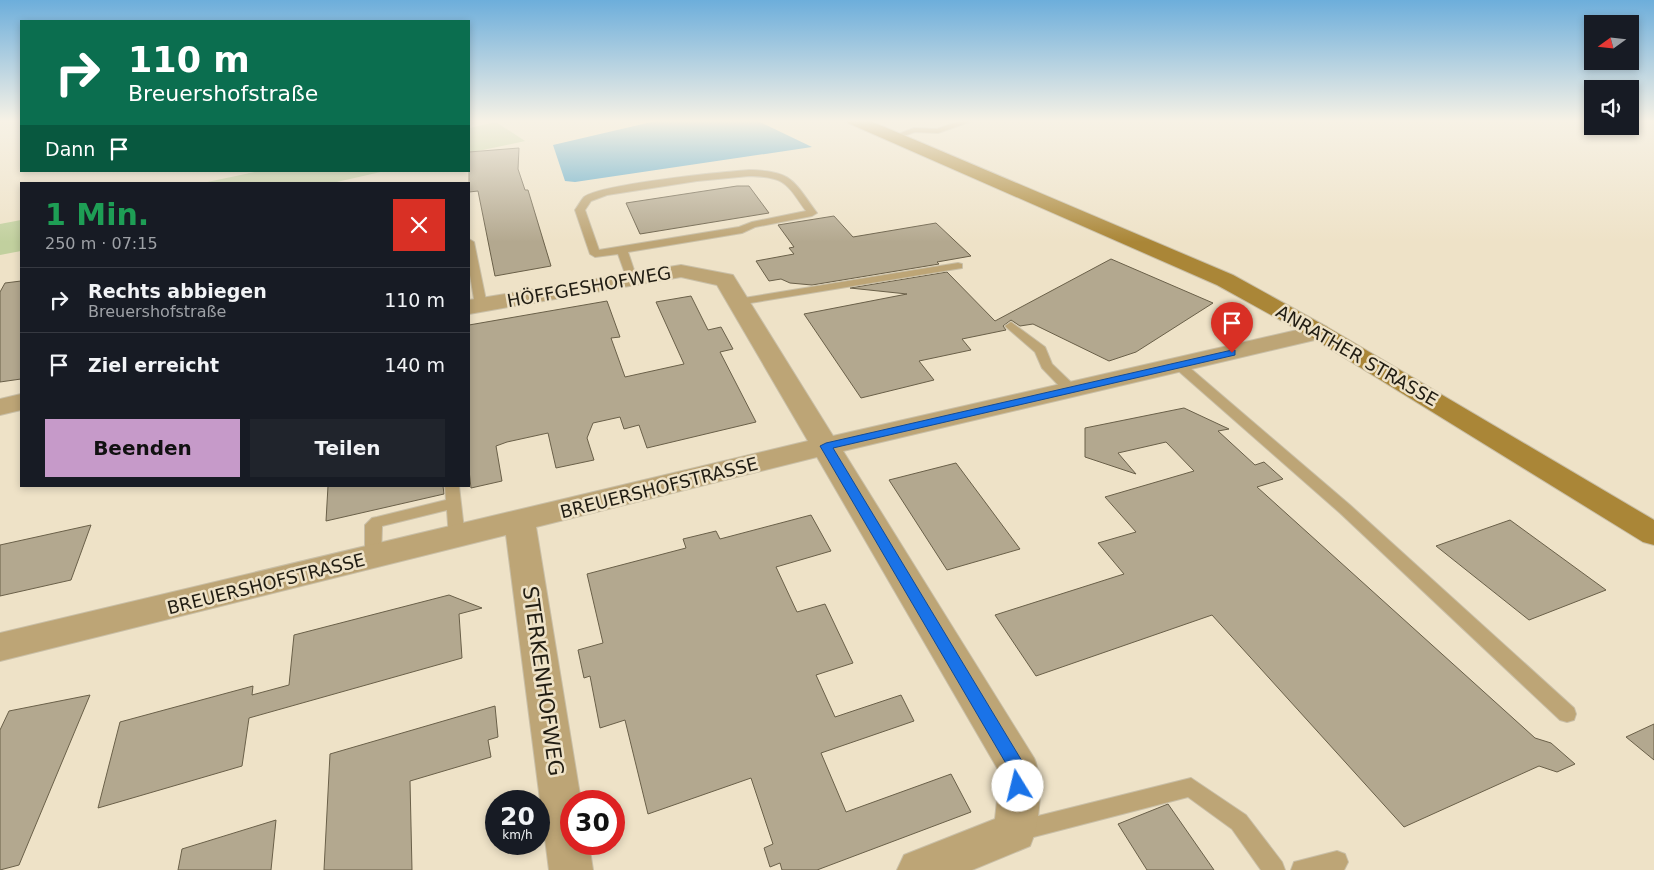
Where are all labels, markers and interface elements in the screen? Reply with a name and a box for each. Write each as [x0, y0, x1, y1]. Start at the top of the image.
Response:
north arrow [1584, 15, 1639, 70]
map controls [1584, 15, 1639, 135]
icon: right [45, 40, 110, 105]
text: 110 m [128, 40, 250, 80]
button: sound [1584, 80, 1639, 135]
text: Breuershofstraße [128, 81, 318, 106]
icon: arrive [105, 135, 133, 163]
text: Dann [45, 138, 95, 160]
text: 1 Min. [45, 197, 149, 232]
button: close [393, 199, 445, 251]
text: 250 m · 07:15 [45, 234, 158, 253]
street label: HÖFFGESHOFWEG [505, 262, 673, 311]
text: Rechts abbiegen [88, 280, 267, 302]
icon: right [45, 286, 73, 314]
text: 110 m [384, 289, 445, 311]
street label: ANRATHER STRASSE [1273, 301, 1442, 410]
text: Breuershofstraße [88, 302, 226, 321]
pin [1211, 302, 1253, 353]
icon: arrive [1218, 309, 1246, 337]
icon: arrive [45, 351, 73, 379]
text: Ziel erreicht [88, 354, 219, 376]
text: 140 m [384, 354, 445, 376]
button: Beenden [45, 419, 240, 477]
button: Teilen [250, 419, 445, 477]
street label: BREUERSHOFSTRASSE [558, 453, 760, 522]
street label: BREUERSHOFSTRASSE [165, 549, 367, 618]
street label: STERKENHOFWEG [518, 585, 568, 777]
position arrow [991, 759, 1043, 811]
speed limit sign: 30 [560, 790, 625, 855]
text: 20 [500, 802, 535, 831]
text: km/h [502, 828, 533, 842]

